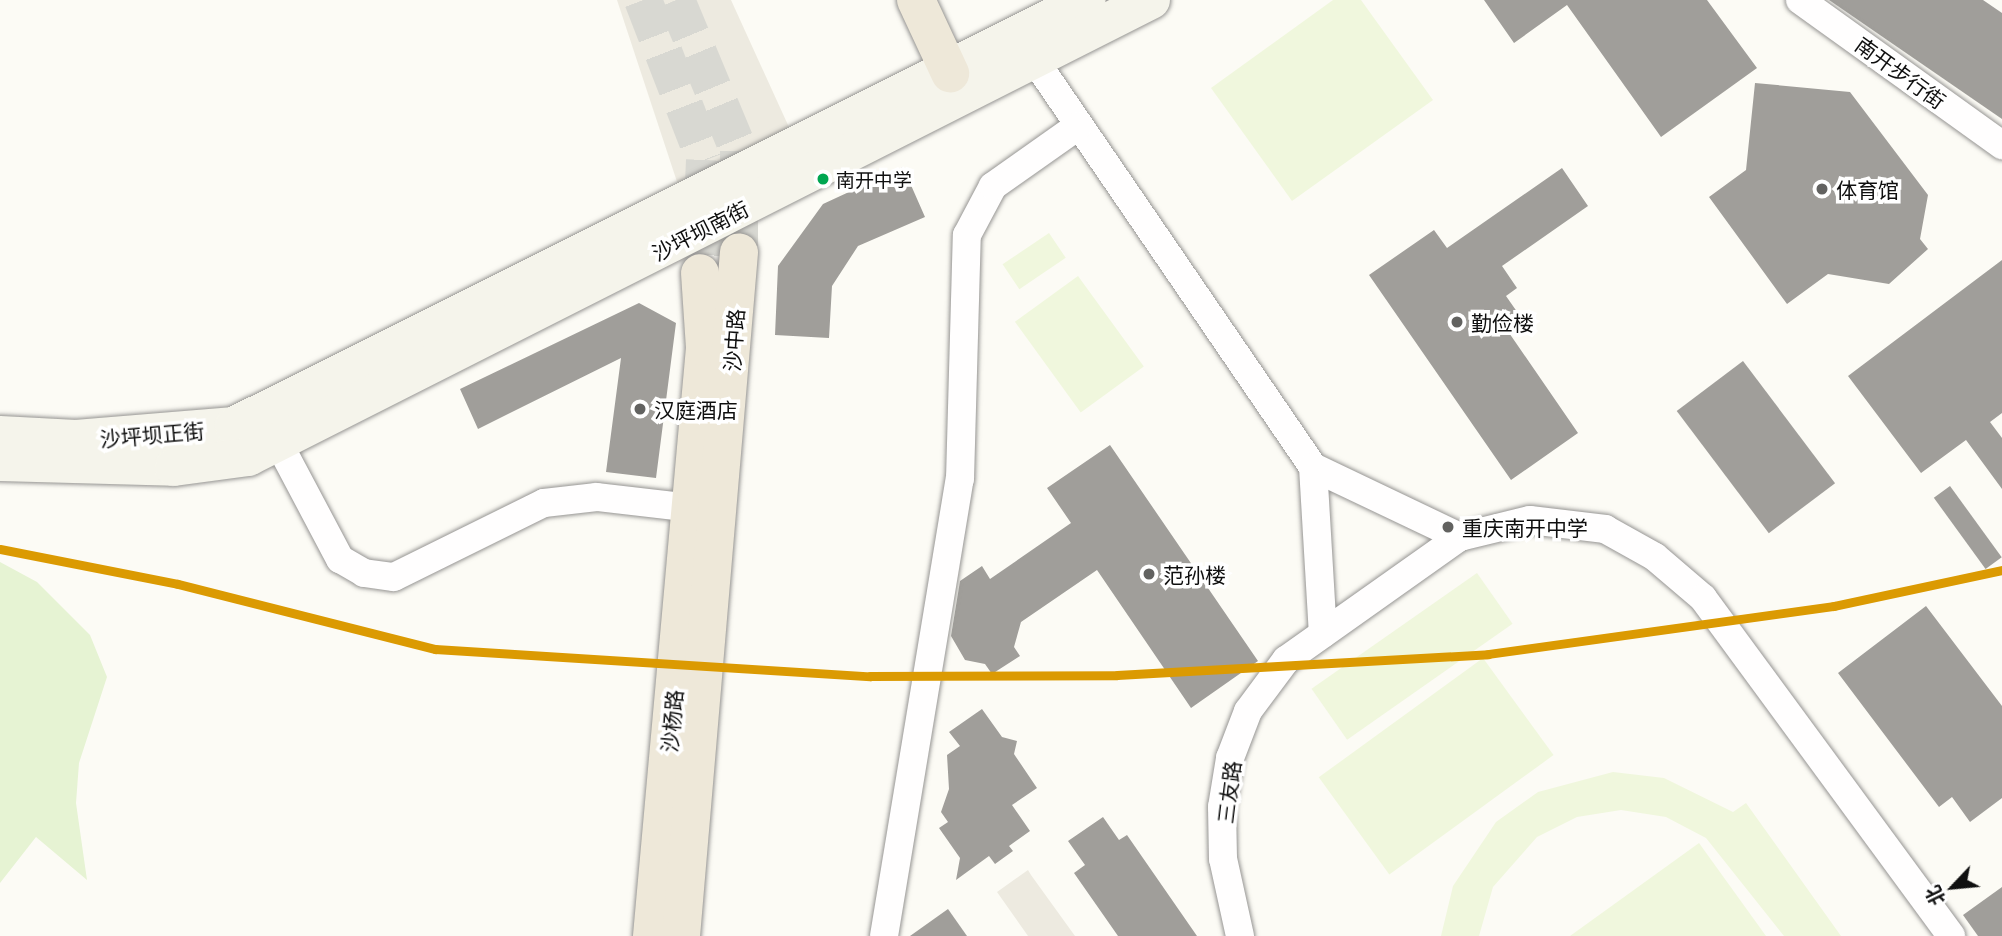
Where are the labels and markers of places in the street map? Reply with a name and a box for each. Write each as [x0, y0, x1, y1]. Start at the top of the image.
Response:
place label: 南开中学 [836, 168, 912, 190]
marker: 南开中学 [816, 172, 830, 186]
place label: 体育馆 [1836, 176, 1899, 202]
marker: 体育馆 [1814, 181, 1830, 197]
place label: 勤俭楼 [1471, 309, 1534, 335]
marker: 勤俭楼 [1449, 314, 1465, 330]
place label: 汉庭酒店 [654, 396, 738, 422]
marker: 汉庭酒店 [632, 401, 648, 417]
place label: 重庆南开中学 [1462, 514, 1588, 540]
marker: 重庆南开中学 [1440, 519, 1456, 535]
place label: 范孙楼 [1163, 561, 1226, 587]
marker: 范孙楼 [1141, 566, 1157, 582]

